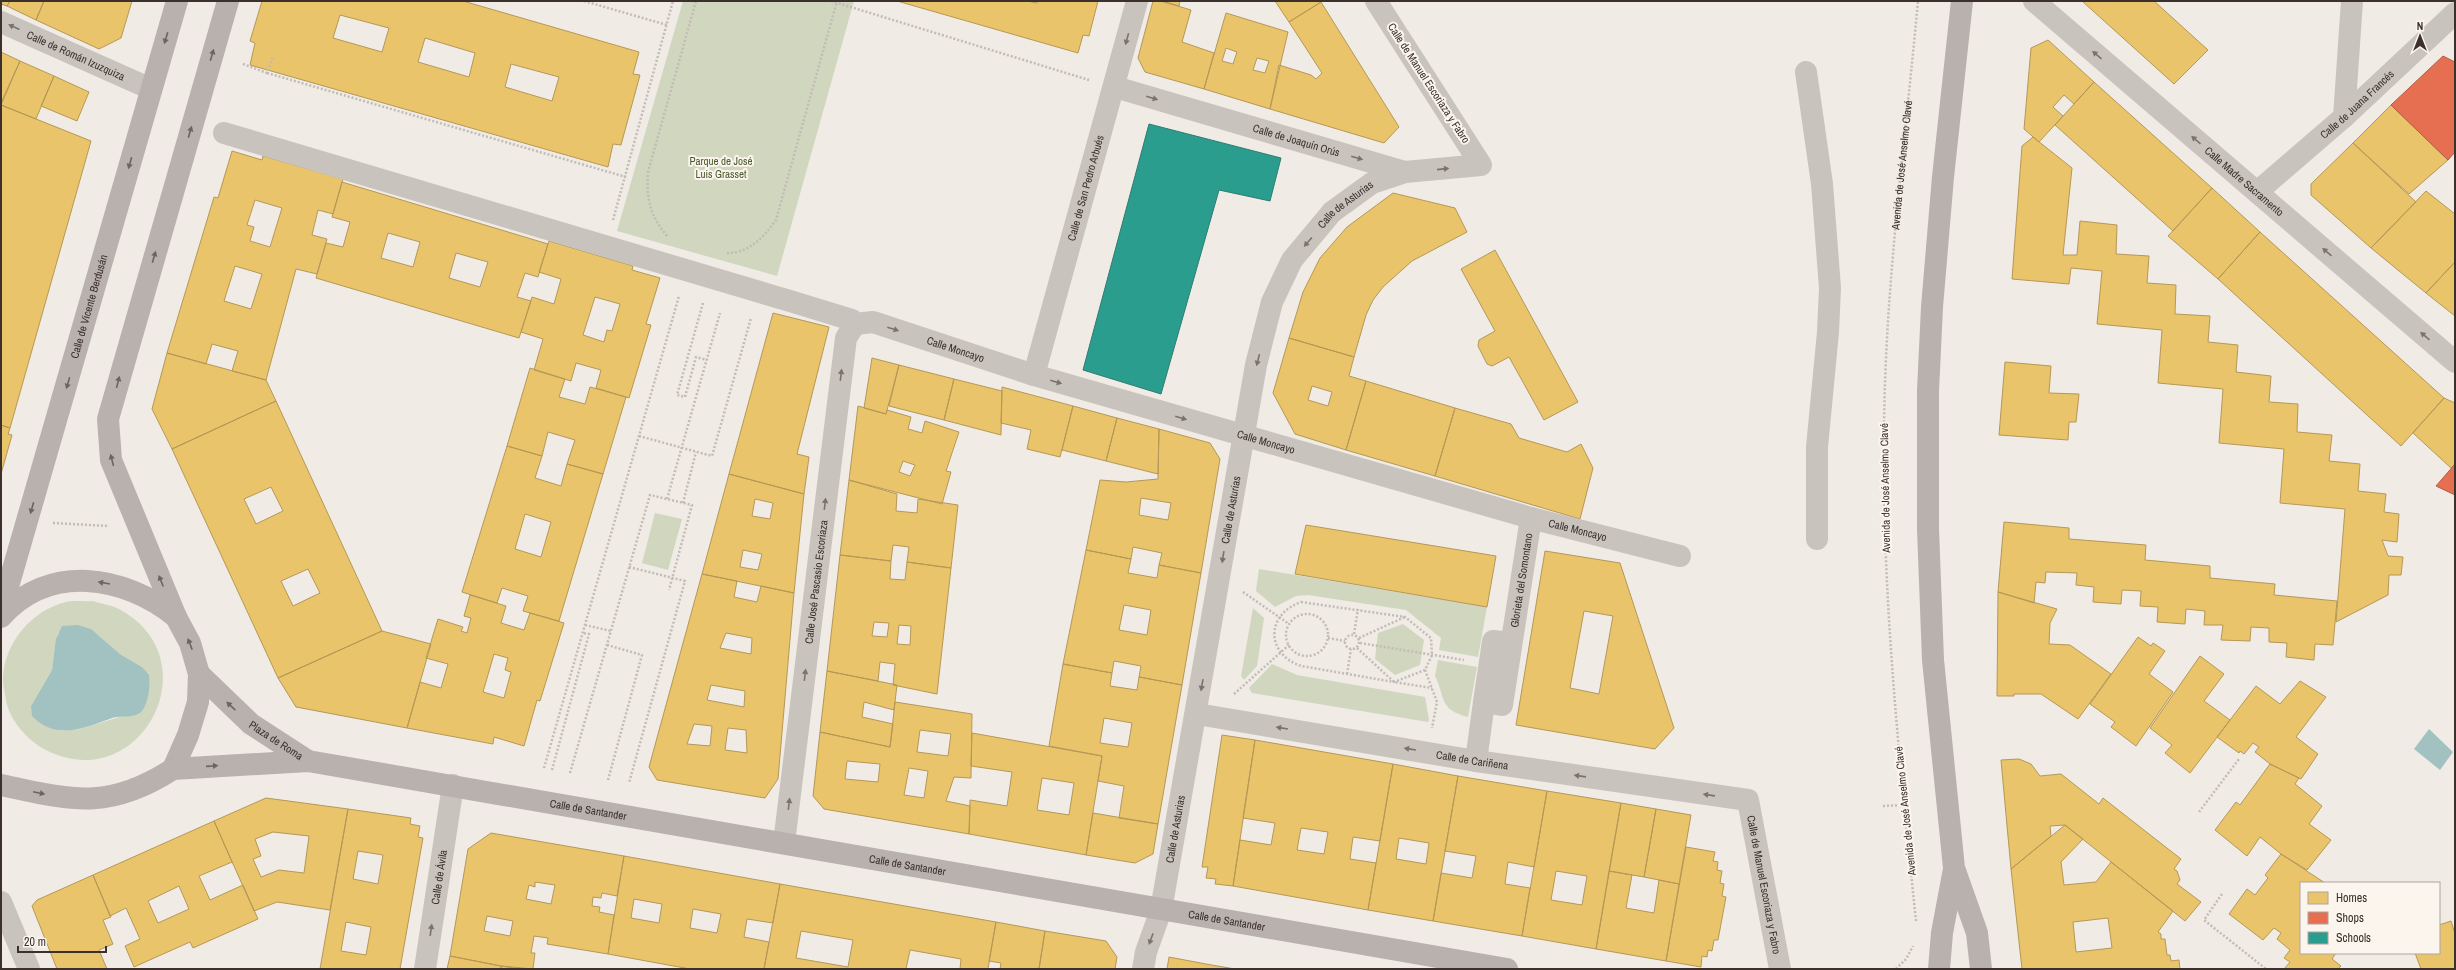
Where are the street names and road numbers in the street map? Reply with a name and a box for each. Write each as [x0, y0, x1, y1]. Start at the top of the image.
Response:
street label: Calle de Manuel Escoriaza y Fabro [1385, 20, 1473, 146]
street label: Calle de Román Izuzquiza [25, 27, 127, 83]
street label: Calle de Juana Francés [2317, 67, 2397, 142]
street label: Avenida de José Anselmo Clavé [1888, 100, 1915, 231]
street label: Calle de Joaquín Orús [1251, 121, 1342, 160]
street label: Calle de San Pedro Arbués [1064, 133, 1107, 242]
street label: Calle Madre Sacramento [2202, 143, 2287, 219]
street label: Calle de Asturias [1314, 177, 1376, 231]
street label: Calle de Vicente Berdusán [67, 253, 110, 360]
street label: Calle Moncayo [925, 333, 986, 365]
street label: Avenida de José Anselmo Clavé [1877, 423, 1893, 554]
street label: Calle Moncayo [1235, 427, 1297, 457]
street label: Calle de Asturias [1218, 475, 1244, 545]
street label: Calle Moncayo [1547, 516, 1608, 544]
street label: Calle José Pascasio Escoriaza [802, 519, 831, 645]
street label: Glorieta del Somontano [1507, 532, 1536, 629]
street label: Plaza de Roma [246, 718, 306, 763]
street label: Avenida de José Anselmo Clavé [1891, 746, 1919, 877]
street label: Calle de Cariñena [1435, 747, 1509, 773]
street label: Calle de Asturias [1162, 794, 1188, 864]
street label: Calle de Santander [549, 796, 628, 823]
street label: Calle de Manuel Escoriaza y Fabro [1744, 814, 1784, 955]
street label: Calle de Ávila [428, 849, 450, 905]
street label: Calle de Santander [868, 851, 947, 879]
street label: Calle de Santander [1187, 907, 1266, 934]

